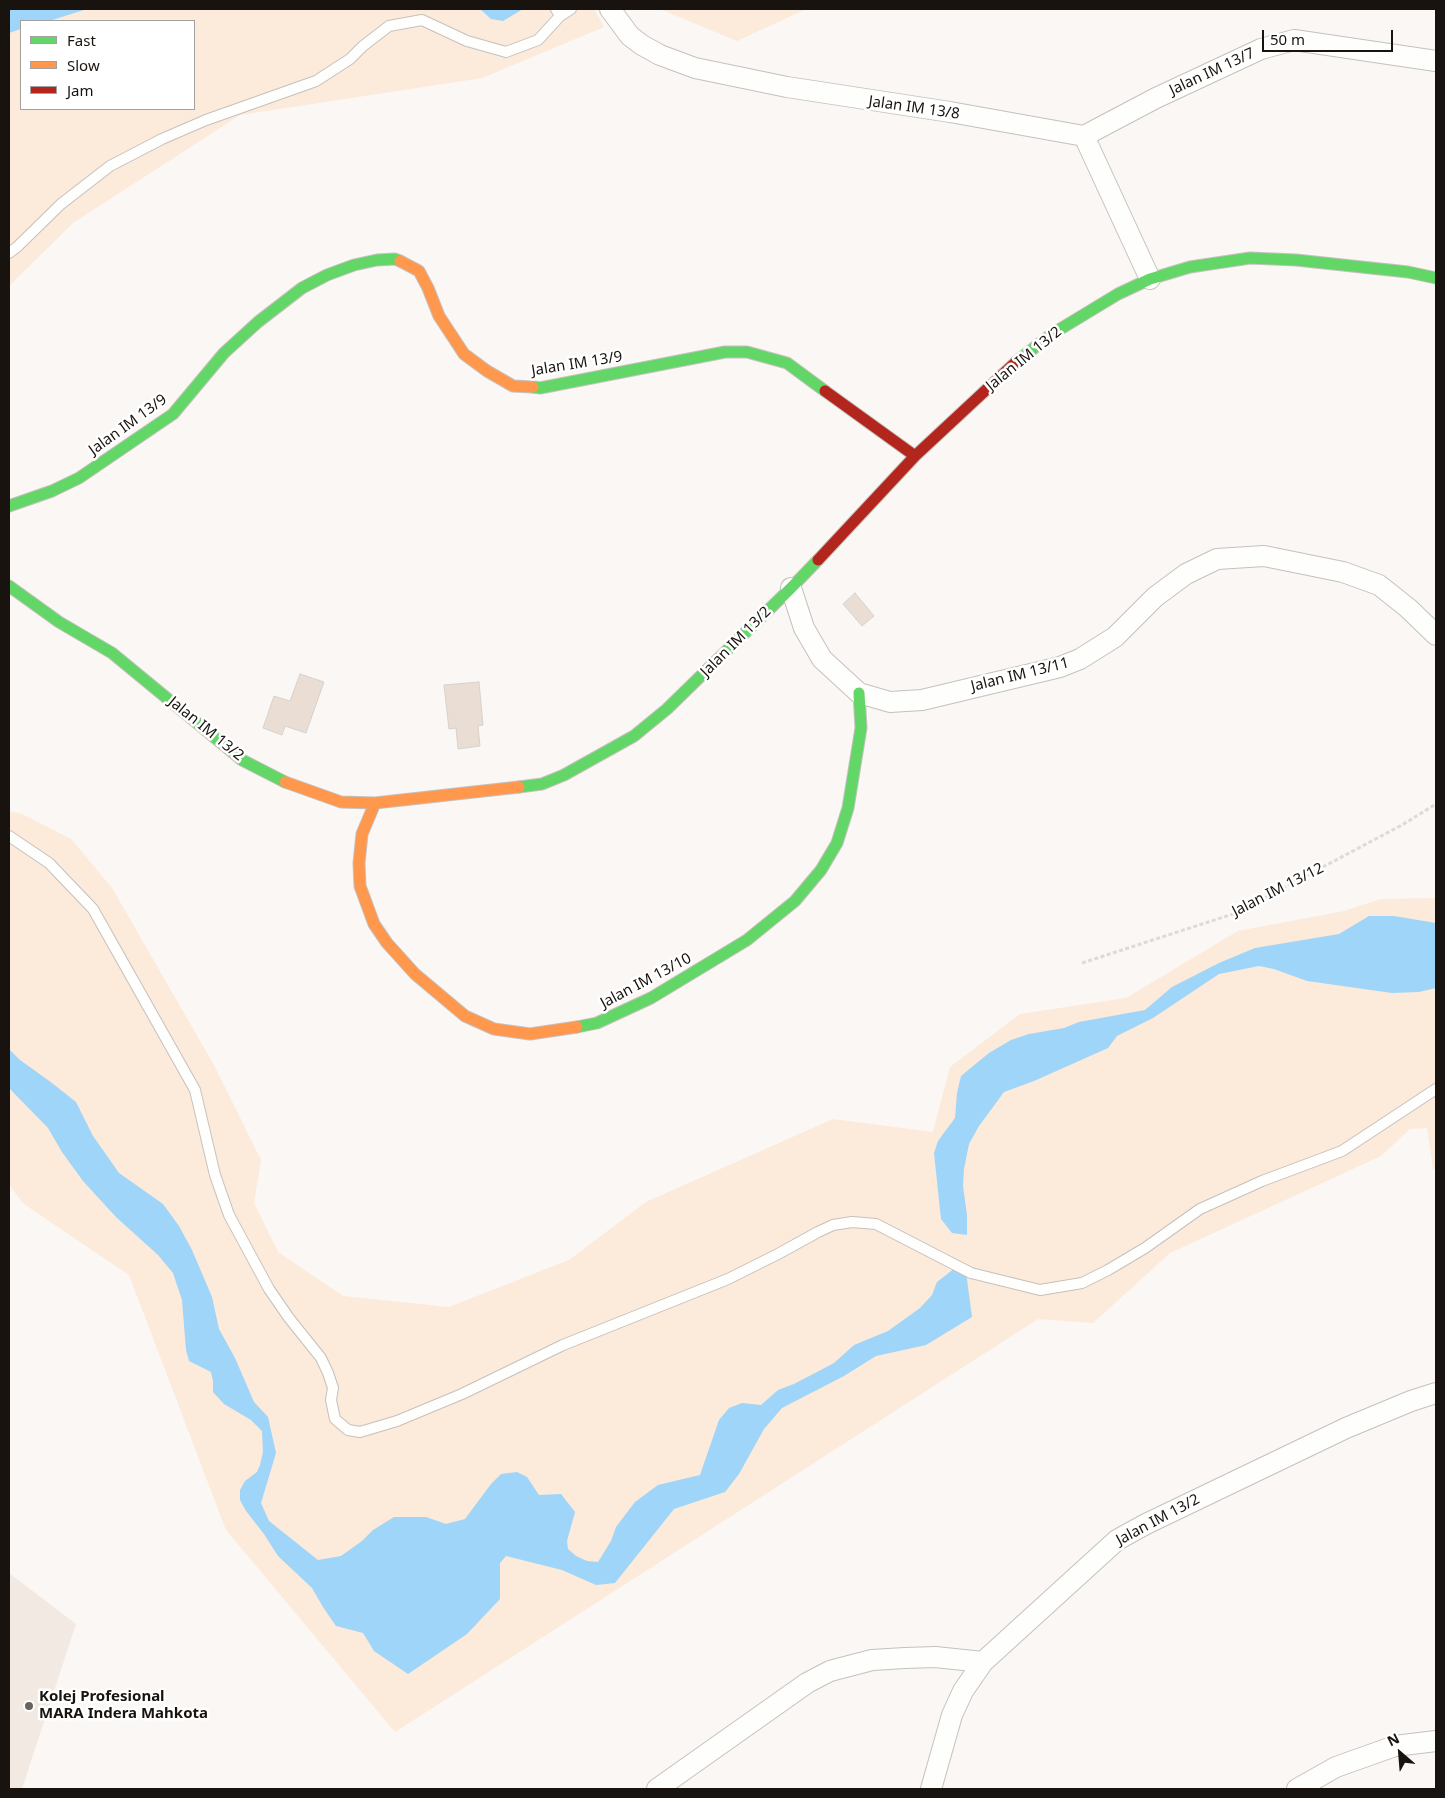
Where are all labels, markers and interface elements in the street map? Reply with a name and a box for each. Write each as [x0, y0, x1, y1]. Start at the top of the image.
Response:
legend [20, 20, 195, 110]
scale bar [1265, 20, 1396, 52]
text: 50 m [1270, 29, 1305, 49]
text: Fast [67, 30, 96, 50]
street label: Jalan IM 13/7 [1167, 44, 1257, 100]
text: Slow [67, 55, 100, 75]
text: Jam [67, 80, 94, 100]
street label: Jalan IM 13/8 [867, 93, 961, 123]
street label: Jalan IM 13/2 [983, 323, 1065, 395]
street label: Jalan IM 13/9 [530, 348, 624, 380]
street label: Jalan IM 13/9 [86, 391, 170, 459]
street label: Jalan IM 13/2 [697, 603, 775, 681]
street label: Jalan IM 13/11 [969, 654, 1071, 696]
street label: Jalan IM 13/2 [165, 693, 247, 765]
street label: Jalan IM 13/12 [1229, 859, 1327, 921]
street label: Jalan IM 13/10 [597, 949, 695, 1013]
street label: Jalan IM 13/2 [1113, 1490, 1203, 1550]
place label: Kolej Profesional MARA Indera Mahkota [39, 1688, 208, 1723]
marker: Kolej Profesional MARA Indera Mahkota [23, 1700, 35, 1712]
north arrow [1375, 1728, 1425, 1778]
text: N [1384, 1728, 1402, 1750]

